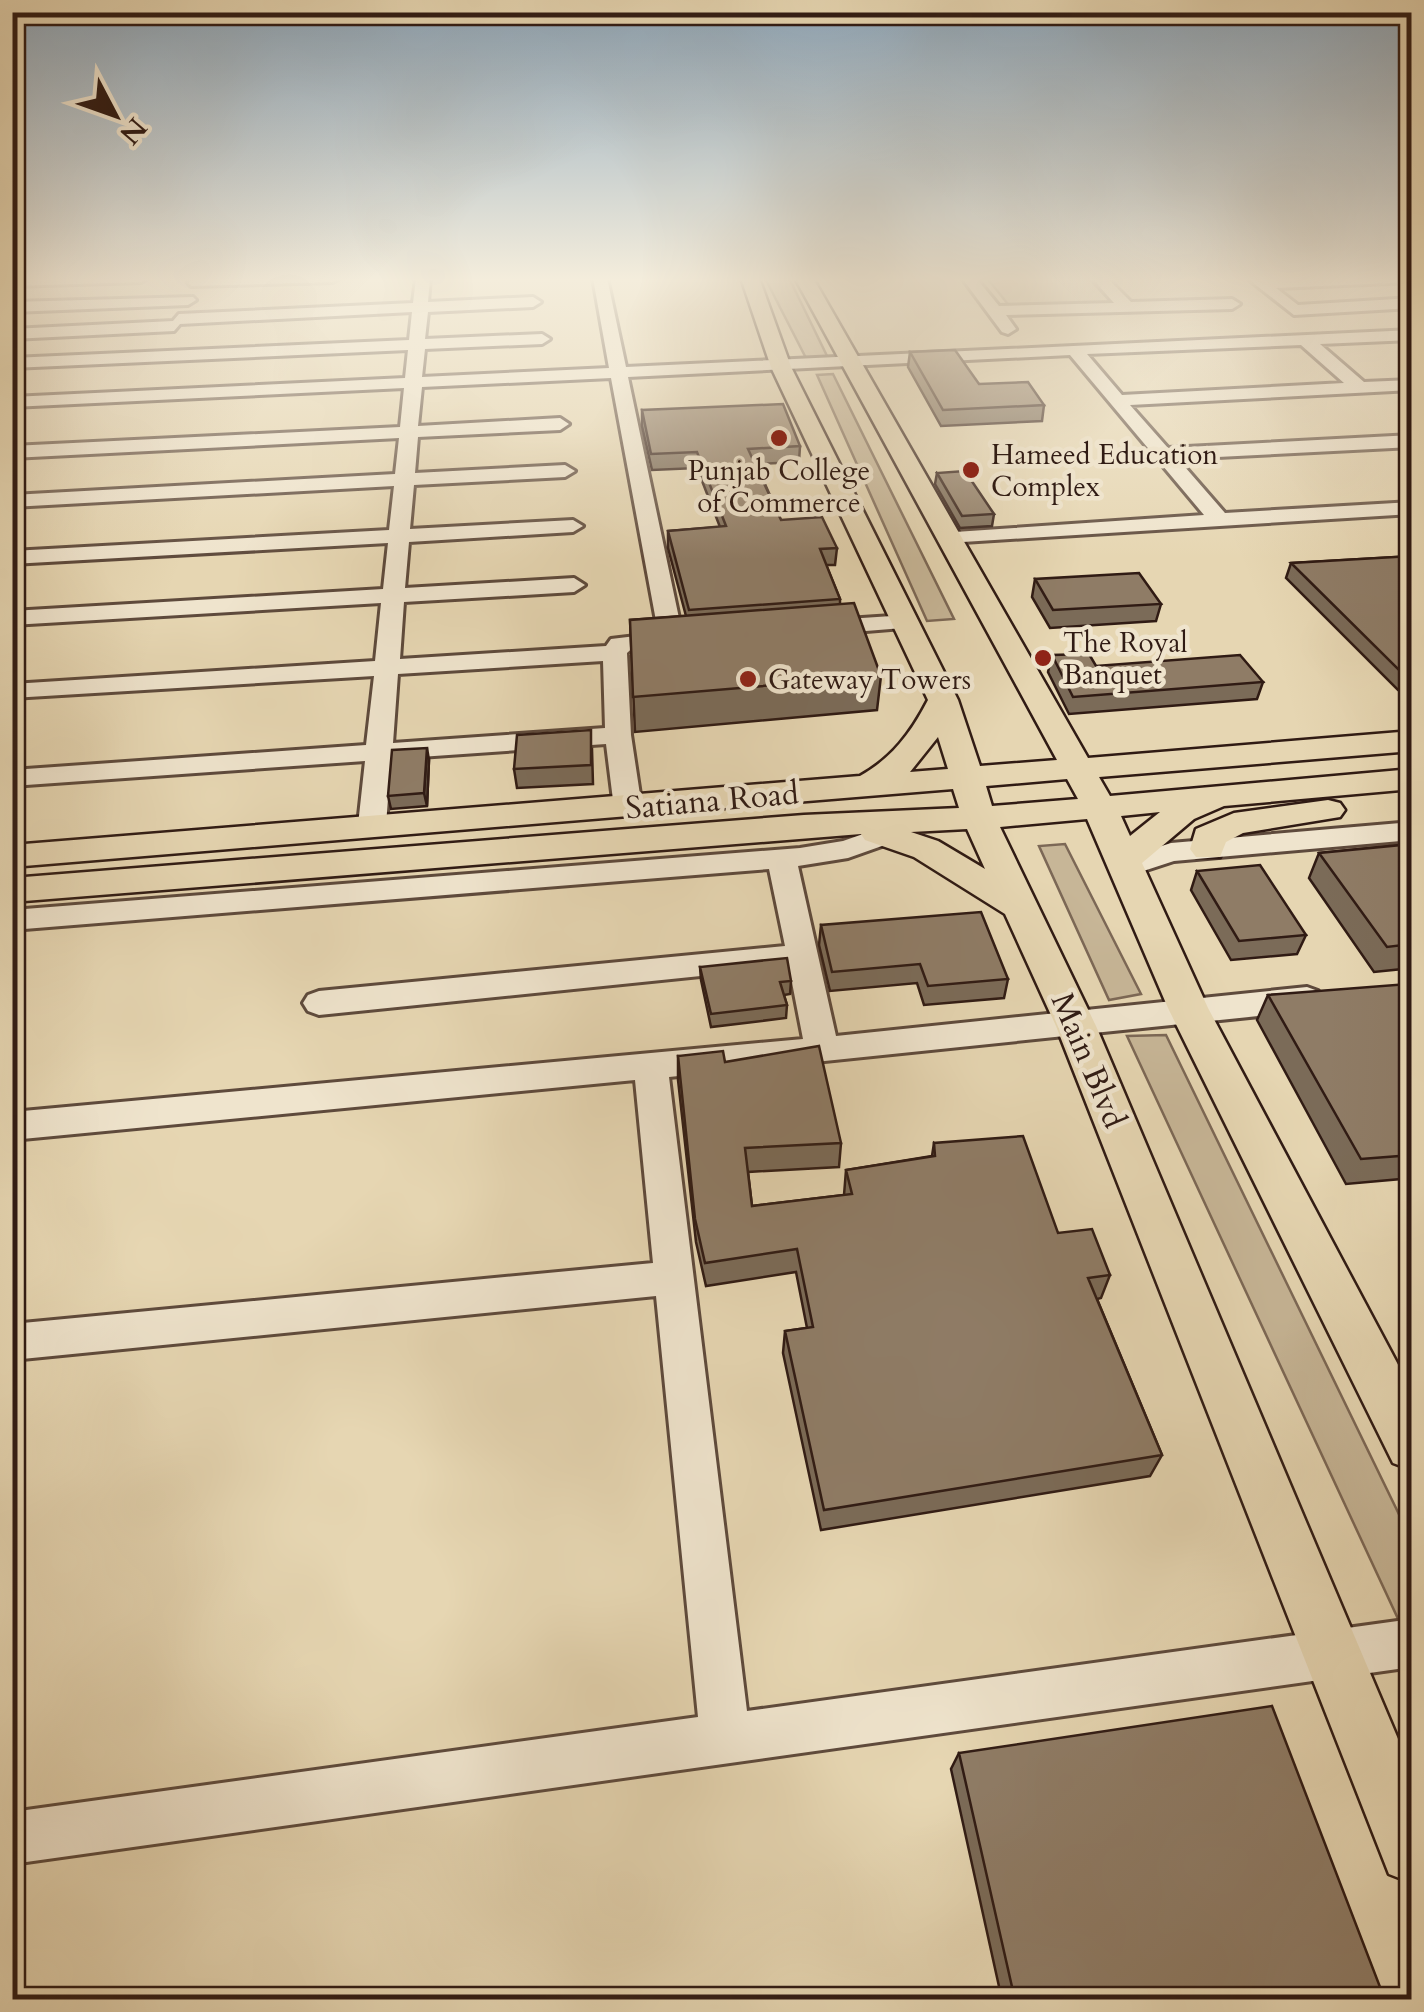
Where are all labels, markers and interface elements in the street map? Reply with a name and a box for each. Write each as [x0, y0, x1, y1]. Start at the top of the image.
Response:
north arrow [65, 65, 165, 165]
text: N [111, 109, 155, 152]
marker: Punjab College of Commerce [768, 427, 790, 449]
place label: Hameed Education Complex [991, 436, 1218, 506]
place label: Punjab College of Commerce [688, 452, 870, 522]
marker: Hameed Education Complex [960, 459, 982, 481]
place label: The Royal Banquet [1063, 624, 1188, 694]
marker: The Royal Banquet [1032, 647, 1054, 669]
place label: Gateway Towers [768, 661, 971, 699]
marker: Gateway Towers [737, 668, 759, 690]
street label: Satiana Road [624, 772, 801, 830]
street label: Main Blvd [1040, 986, 1136, 1135]

